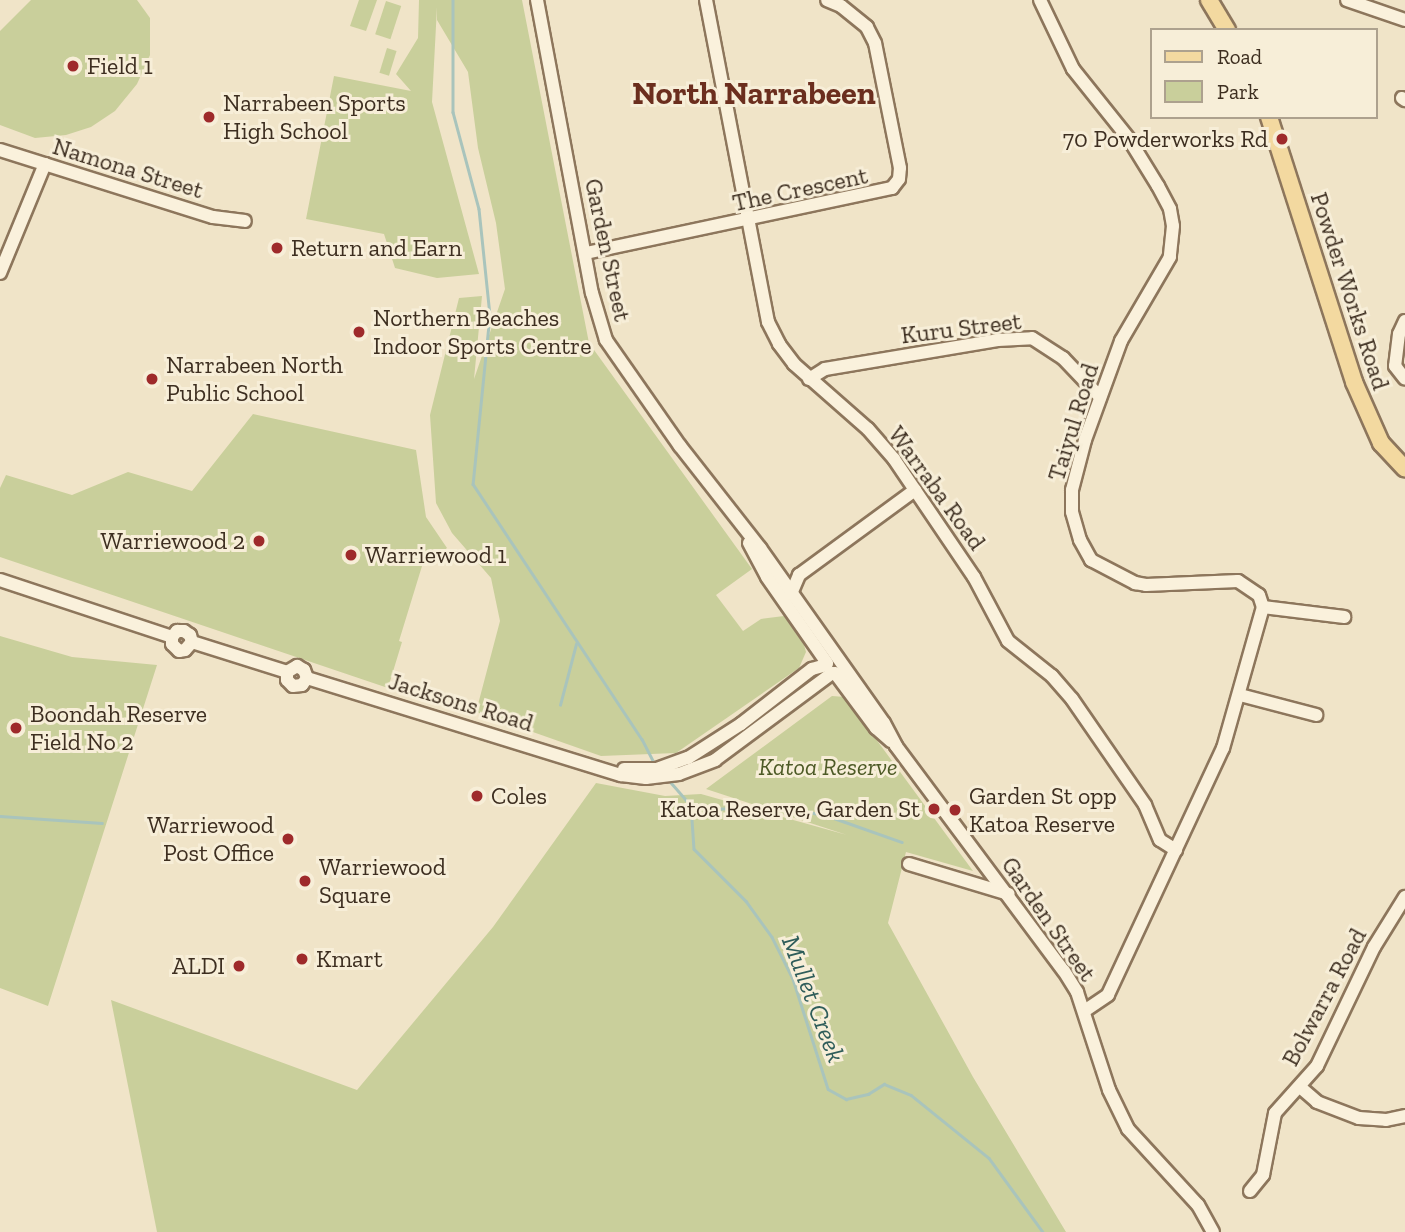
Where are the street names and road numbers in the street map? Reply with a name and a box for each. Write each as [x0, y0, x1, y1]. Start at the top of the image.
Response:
street label: Namona Street [49, 131, 207, 205]
street label: The Crescent [730, 161, 870, 217]
street label: Garden Street [579, 176, 637, 324]
street label: Powder Works Road [1304, 188, 1396, 394]
street label: Kuru Street [899, 306, 1023, 350]
street label: Taiyul Road [1041, 360, 1105, 484]
street label: Warraba Road [882, 420, 992, 556]
street label: Jacksons Road [385, 666, 537, 738]
street label: Garden Street [996, 851, 1102, 987]
street label: Bolwarra Road [1276, 923, 1372, 1071]

